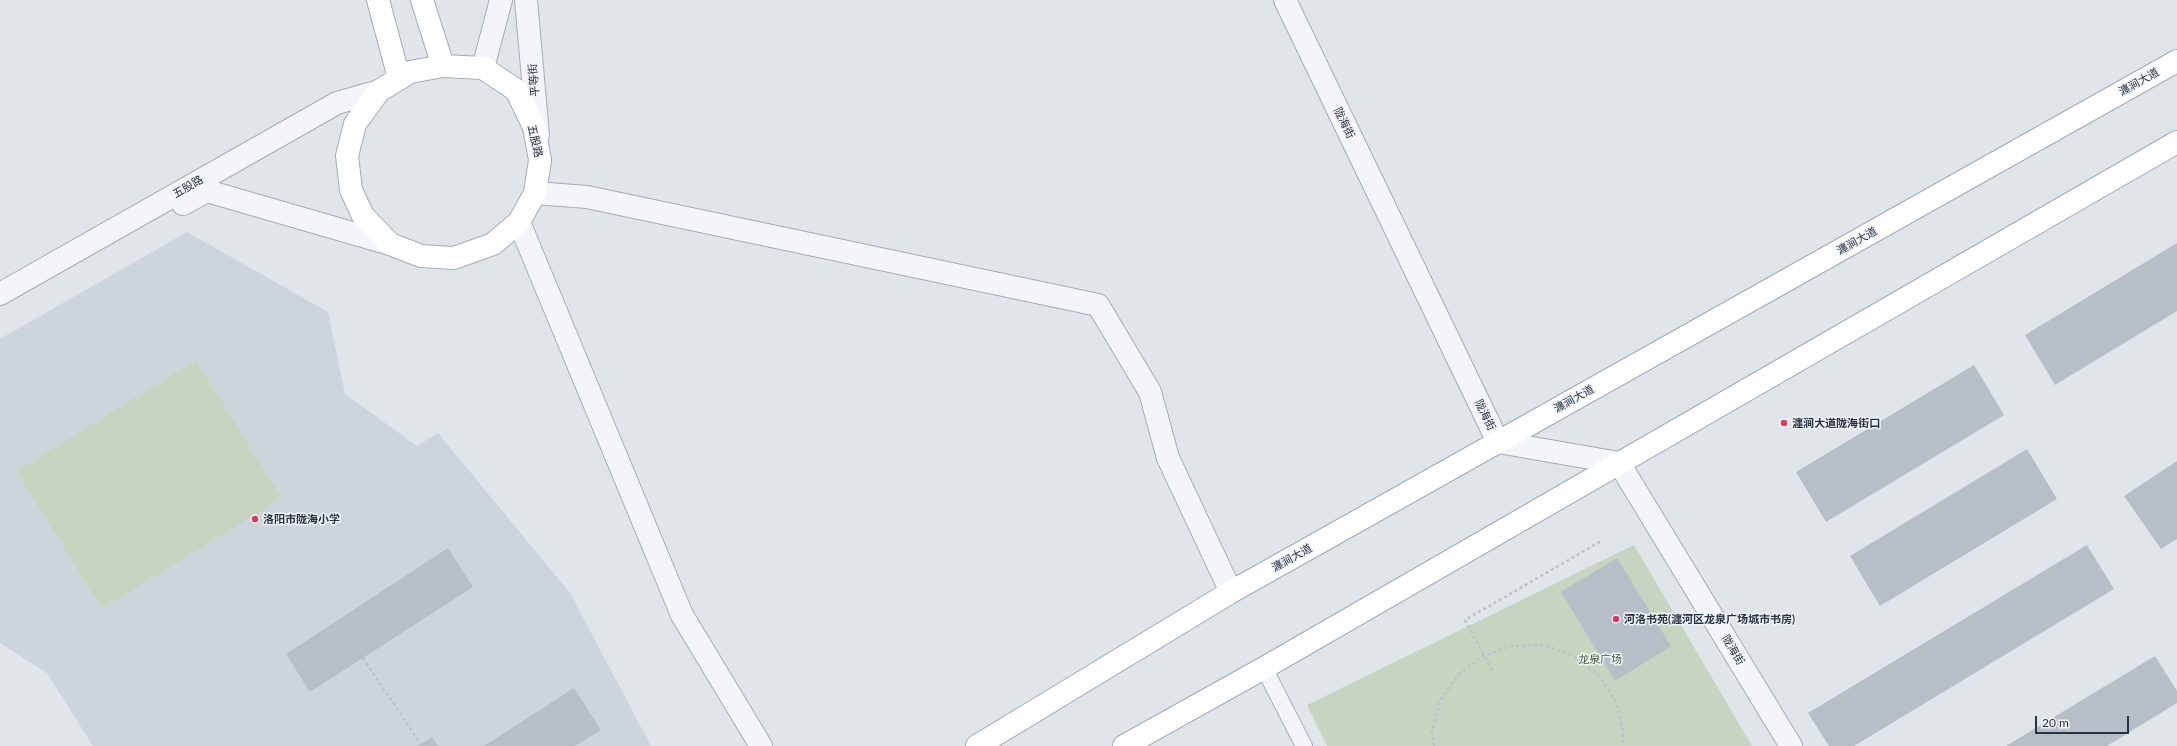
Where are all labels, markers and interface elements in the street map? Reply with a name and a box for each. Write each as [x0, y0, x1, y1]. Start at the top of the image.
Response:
street label: 平等街 [526, 63, 542, 97]
street label: 瀍涧大道 [2117, 66, 2161, 98]
street label: 陇海街 [1331, 105, 1357, 141]
street label: 五股路 [525, 123, 545, 159]
street label: 五股路 [170, 173, 206, 201]
street label: 瀍涧大道 [1835, 225, 1879, 257]
street label: 瀍涧大道 [1552, 383, 1596, 415]
street label: 陇海街 [1472, 397, 1498, 433]
place label: 瀍涧大道陇海街口 [1792, 416, 1880, 430]
marker: 瀍涧大道陇海街口 [1779, 418, 1789, 428]
place label: 洛阳市陇海小学 [263, 512, 340, 526]
marker: 洛阳市陇海小学 [250, 514, 260, 524]
street label: 瀍涧大道 [1270, 542, 1314, 574]
place label: 河洛书苑(瀍河区龙泉广场城市书房) [1624, 612, 1795, 626]
marker: 河洛书苑(瀍河区龙泉广场城市书房) [1611, 614, 1621, 624]
street label: 陇海街 [1719, 632, 1747, 668]
park label: 龙泉广场 [1578, 652, 1622, 666]
scale bar [2037, 708, 2131, 734]
text: 20 m [2042, 715, 2069, 730]

